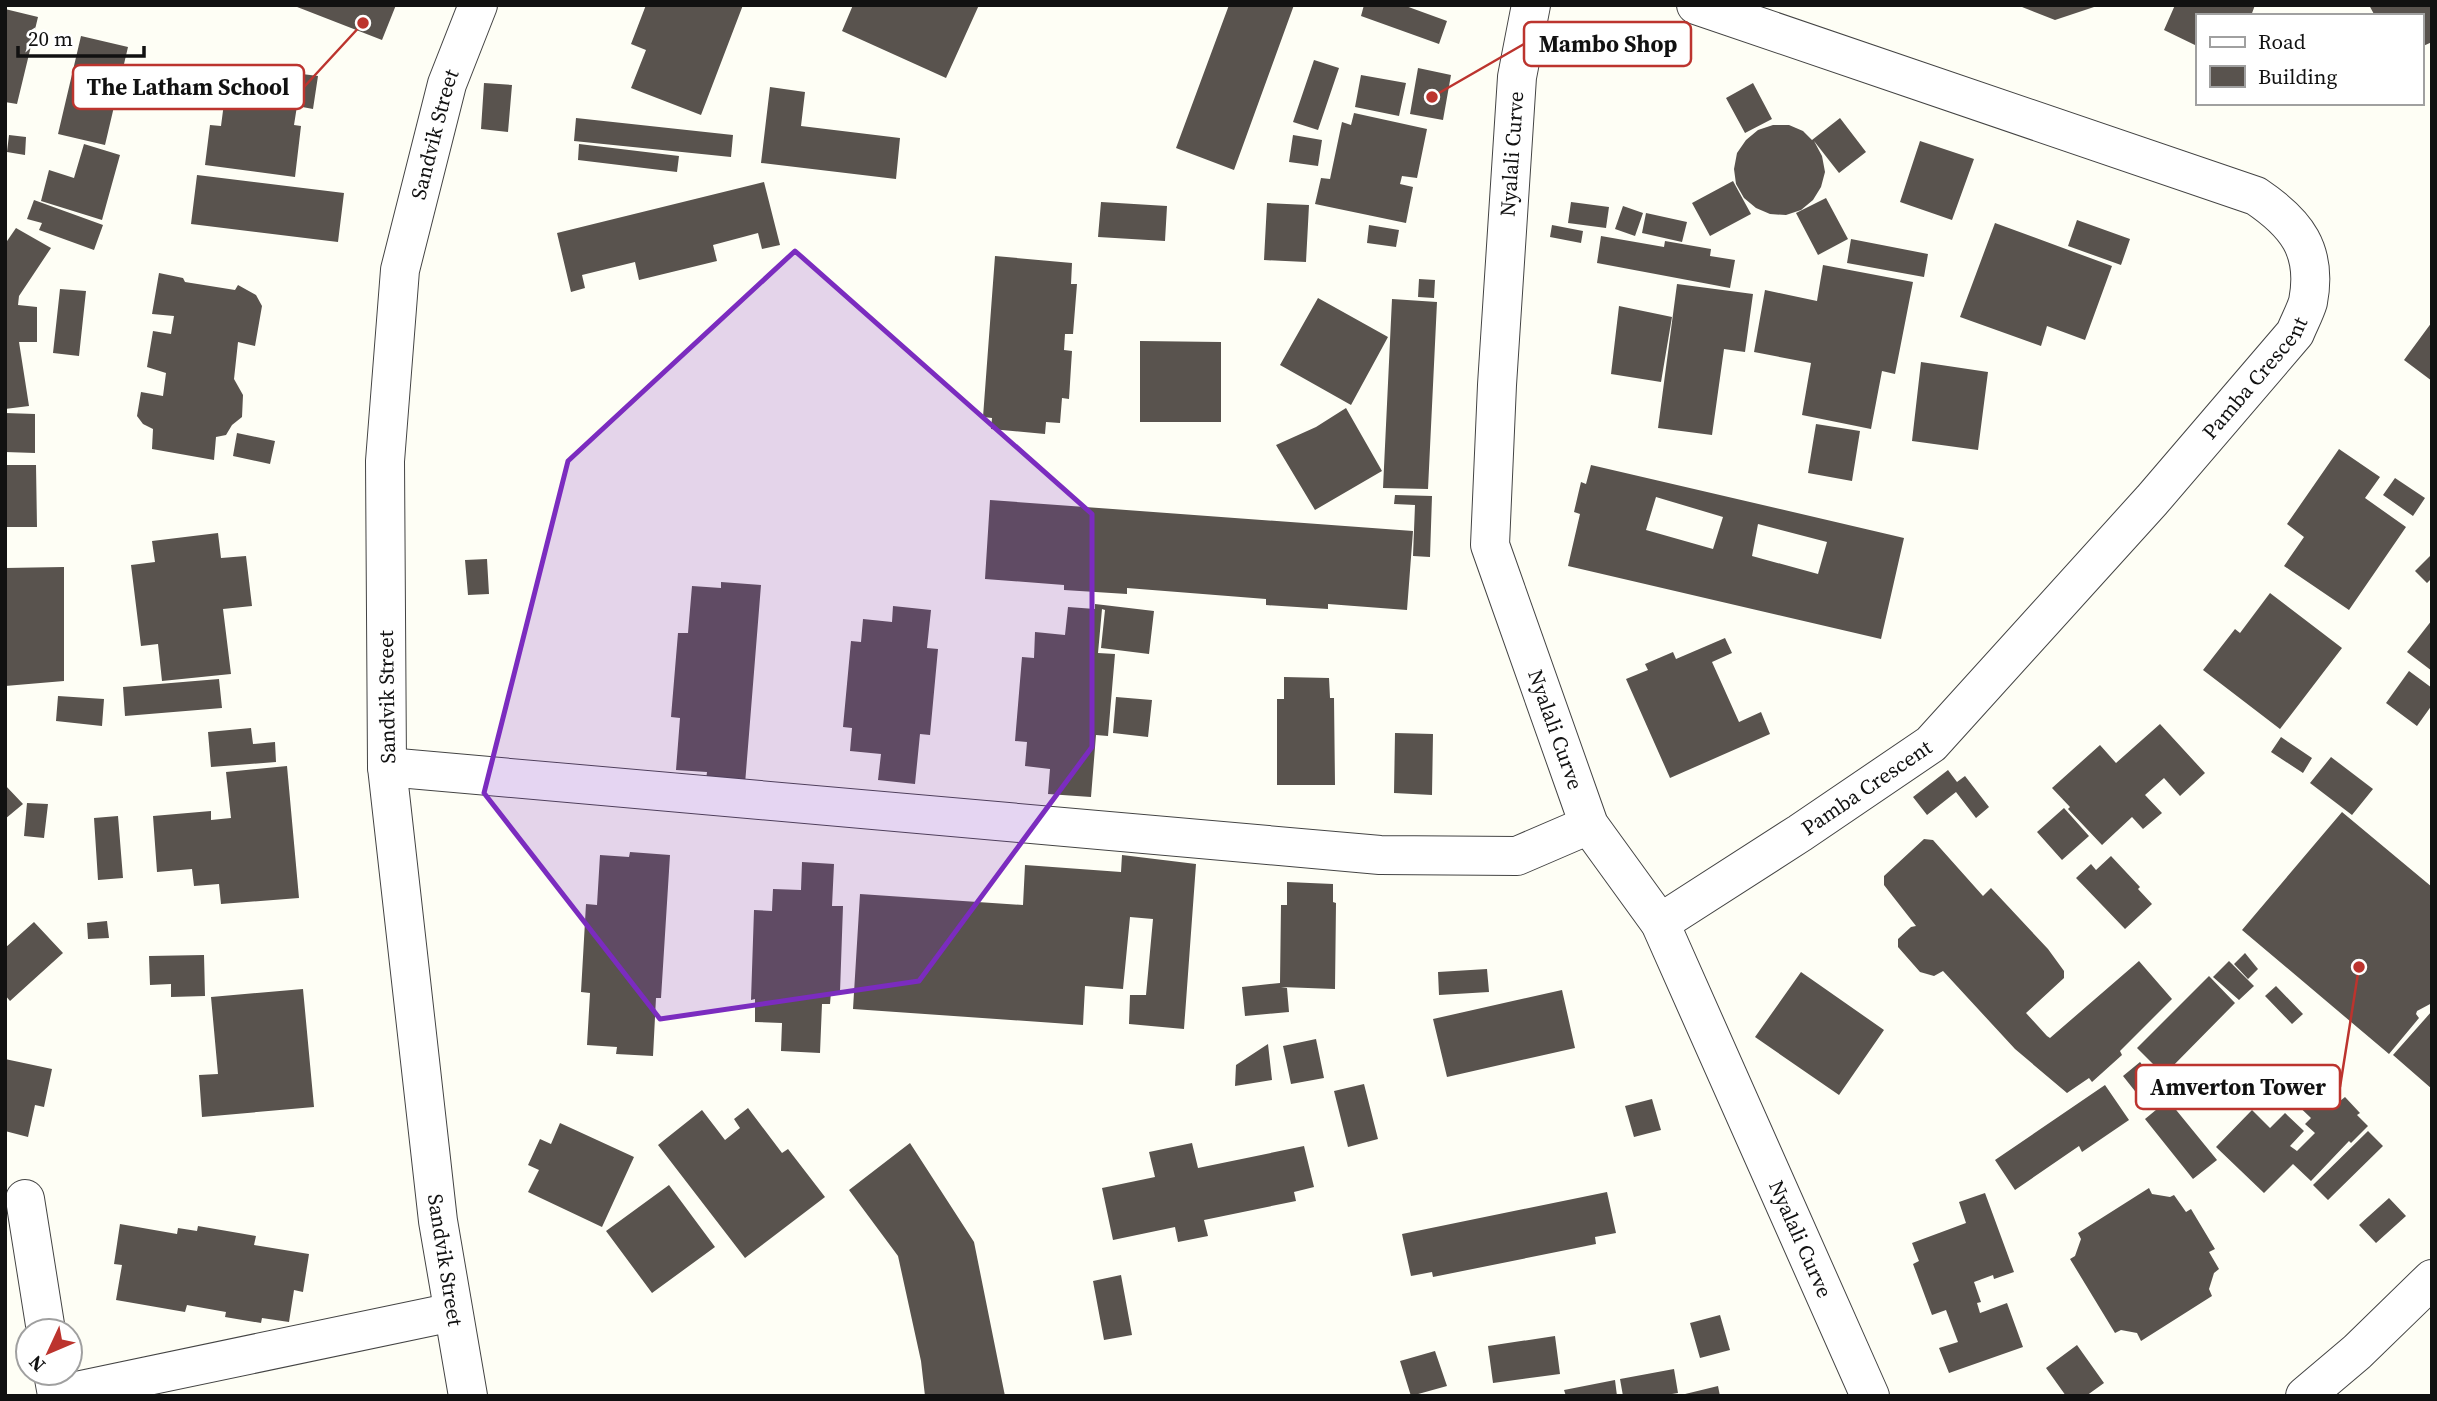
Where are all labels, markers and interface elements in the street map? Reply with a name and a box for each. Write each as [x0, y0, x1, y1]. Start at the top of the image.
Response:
scale bar [18, 14, 144, 58]
legend [2196, 14, 2423, 105]
callout: Mambo Shop [1524, 22, 1691, 66]
text: 20 m [28, 24, 73, 53]
text: Road [2258, 27, 2306, 56]
text: Mambo Shop [1539, 28, 1677, 60]
text: Building [2258, 62, 2337, 91]
callout: The Latham School [73, 65, 304, 109]
street label: Sandvik Street [403, 65, 466, 202]
text: The Latham School [87, 71, 289, 103]
street label: Nyalali Curve [1493, 90, 1530, 218]
street label: Pamba Crescent [2195, 312, 2314, 445]
street label: Sandvik Street [371, 630, 402, 764]
street label: Nyalali Curve [1521, 665, 1590, 794]
street label: Pamba Crescent [1795, 733, 1937, 842]
callout: Amverton Tower [2136, 1065, 2340, 1109]
text: Amverton Tower [2150, 1071, 2326, 1103]
street label: Nyalali Curve [1762, 1176, 1840, 1302]
street label: Sandvik Street [421, 1192, 470, 1328]
north arrow [14, 1317, 84, 1387]
text: N [23, 1350, 51, 1378]

